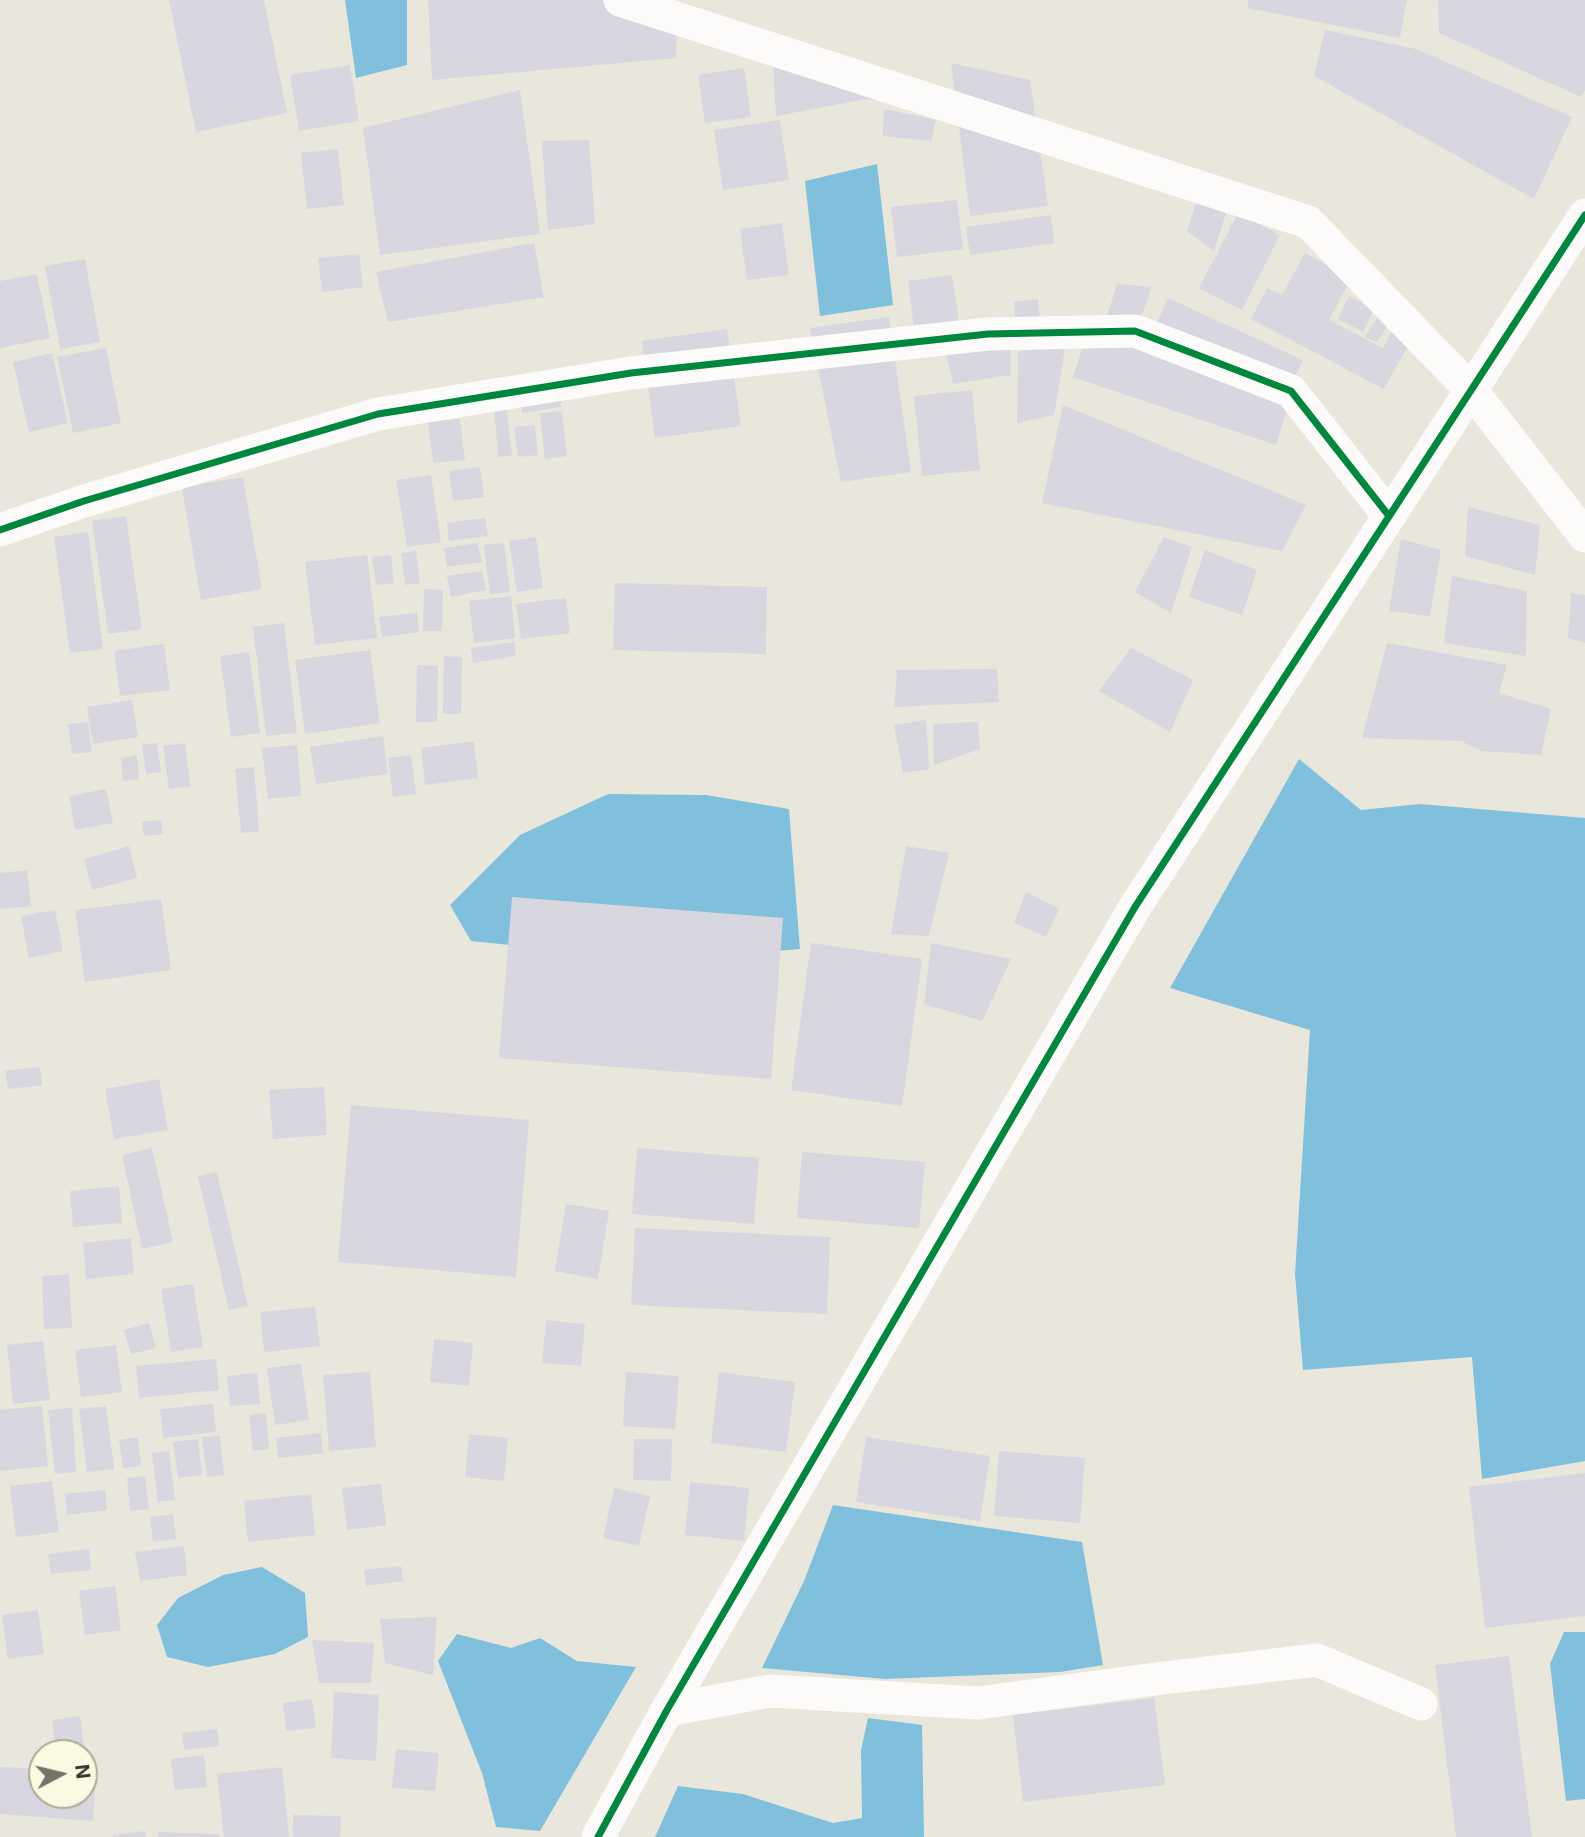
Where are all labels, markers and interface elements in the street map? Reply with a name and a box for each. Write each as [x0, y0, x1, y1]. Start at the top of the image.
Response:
north arrow [28, 1739, 98, 1809]
text: N [70, 1763, 95, 1780]

